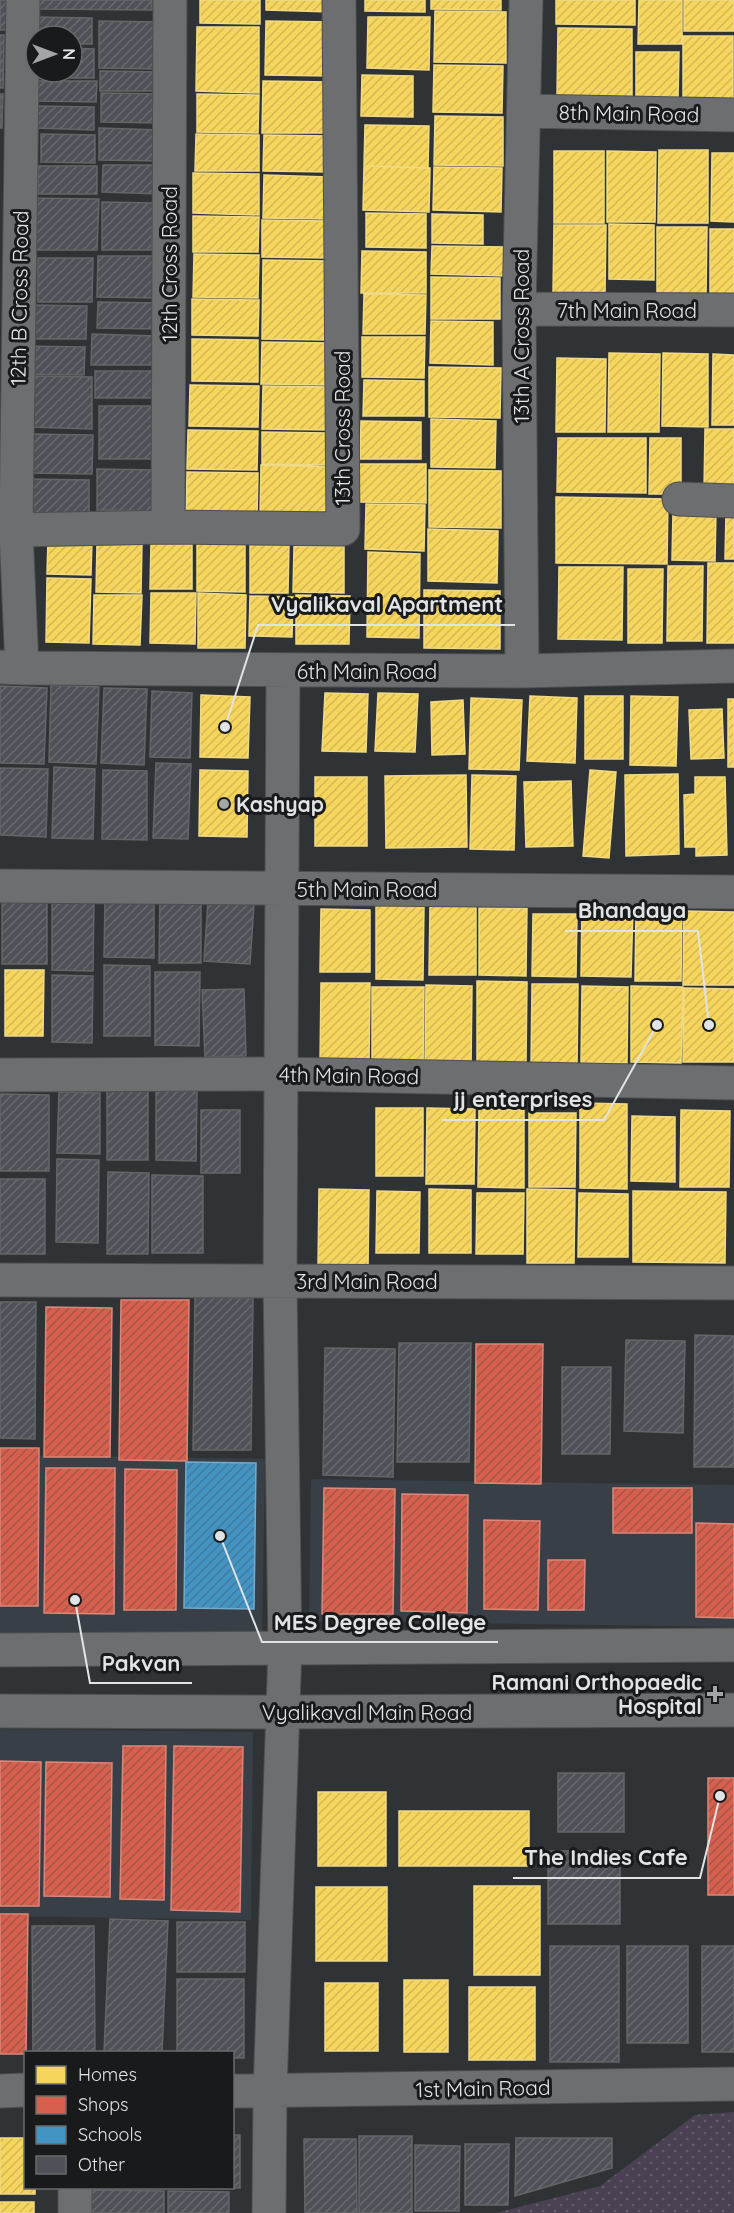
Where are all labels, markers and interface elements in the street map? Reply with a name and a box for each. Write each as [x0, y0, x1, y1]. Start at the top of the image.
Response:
north arrow [24, 24, 84, 84]
text: N [59, 48, 79, 60]
street label: 8th Main Road [558, 99, 700, 127]
street label: 12th Cross Road [156, 186, 182, 342]
street label: 12th B Cross Road [4, 210, 34, 386]
street label: 13th A Cross Road [508, 249, 534, 423]
street label: 7th Main Road [557, 297, 697, 323]
street label: 13th Cross Road [329, 350, 355, 506]
callout: Vyalikaval Apartment [258, 585, 515, 625]
text: Vyalikaval Apartment [271, 590, 503, 618]
street label: 6th Main Road [297, 658, 437, 684]
place label: Kashyap [236, 791, 324, 817]
marker: Kashyap [217, 797, 231, 811]
street label: 5th Main Road [297, 876, 437, 902]
callout: Bhandaya [565, 891, 698, 931]
text: Bhandaya [578, 896, 686, 924]
street label: 4th Main Road [279, 1061, 419, 1089]
callout: jj enterprises [442, 1080, 604, 1120]
text: jj enterprises [453, 1085, 592, 1113]
street label: 3rd Main Road [296, 1268, 438, 1294]
callout: MES Degree College [262, 1602, 498, 1642]
text: MES Degree College [274, 1608, 486, 1636]
callout: Pakvan [90, 1643, 192, 1683]
text: Pakvan [102, 1649, 180, 1677]
place label: Ramani Orthopaedic Hospital [492, 1669, 702, 1719]
marker: Ramani Orthopaedic Hospital [706, 1685, 724, 1703]
street label: Vyalikaval Main Road [262, 1699, 472, 1725]
callout: The Indies Cafe [513, 1838, 700, 1878]
text: The Indies Cafe [524, 1843, 688, 1871]
legend [24, 2051, 234, 2189]
text: Homes [78, 2063, 137, 2086]
street label: 1st Main Road [415, 2074, 551, 2102]
text: Shops [78, 2093, 129, 2116]
text: Schools [78, 2123, 142, 2146]
text: Other [78, 2153, 125, 2176]

